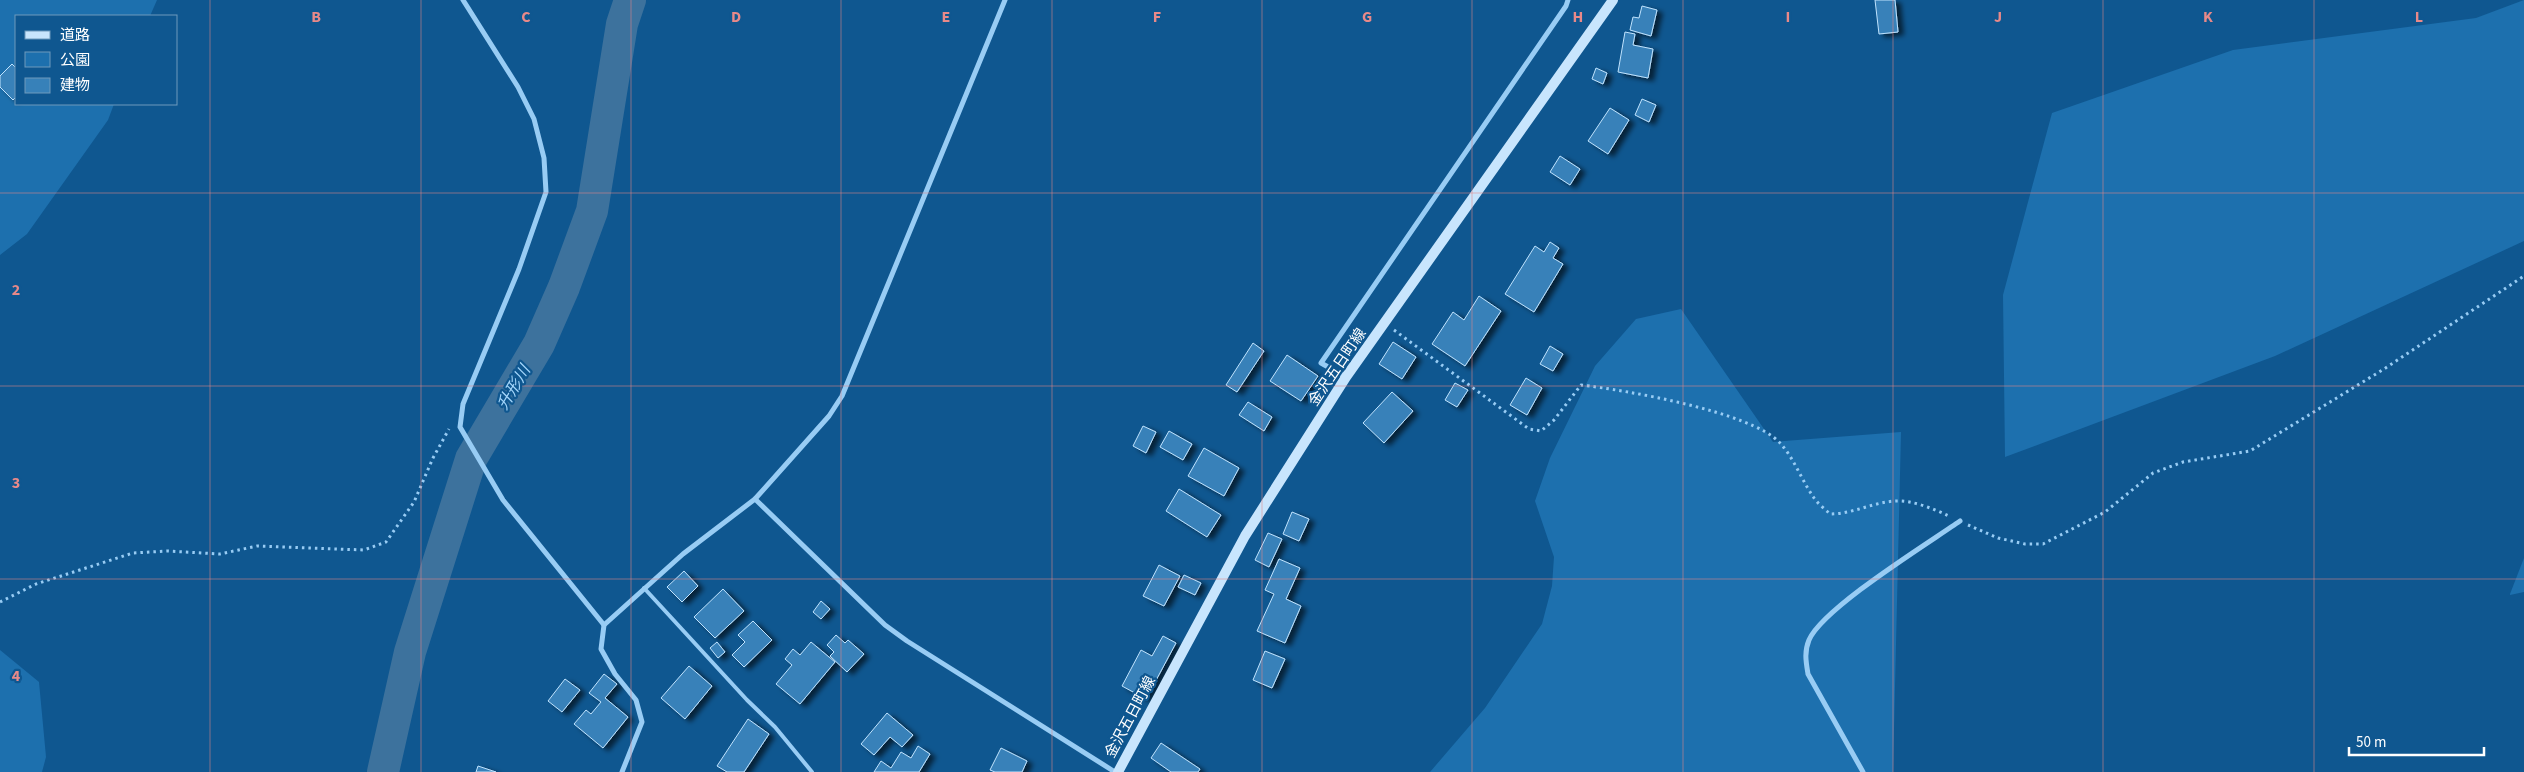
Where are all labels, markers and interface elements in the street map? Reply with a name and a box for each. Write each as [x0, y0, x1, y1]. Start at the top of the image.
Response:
text: B [311, 6, 321, 28]
text: C [521, 6, 531, 28]
text: D [731, 6, 741, 28]
text: E [942, 6, 950, 28]
text: F [1153, 6, 1161, 28]
text: G [1362, 6, 1372, 28]
text: H [1573, 6, 1583, 28]
text: I [1786, 6, 1790, 28]
text: J [1994, 6, 2002, 28]
text: K [2203, 6, 2213, 28]
text: L [2415, 6, 2423, 28]
legend [15, 15, 178, 105]
text: 道路 [60, 25, 90, 46]
text: 公園 [60, 50, 90, 71]
text: 建物 [60, 75, 90, 96]
text: 2 [12, 279, 20, 301]
street label: 金沢五日町線 [1304, 324, 1371, 410]
water label: 升形川 [492, 360, 537, 414]
text: 3 [12, 472, 20, 494]
text: 4 [12, 665, 21, 687]
street label: 金沢五日町線 [1100, 673, 1161, 762]
scale bar [2349, 724, 2484, 756]
text: 50 m [2356, 732, 2386, 753]

